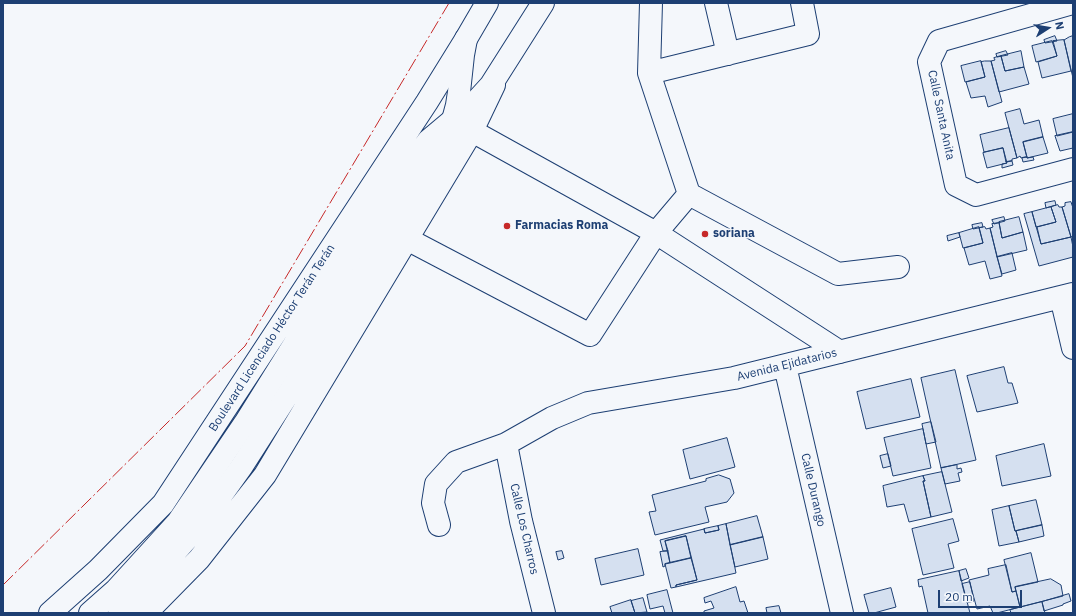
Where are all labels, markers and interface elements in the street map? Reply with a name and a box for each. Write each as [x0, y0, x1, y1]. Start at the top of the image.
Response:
north arrow [1028, 8, 1068, 48]
text: N [1052, 20, 1067, 31]
street label: Calle Santa Anita [924, 69, 958, 161]
place label: Farmacias Roma [515, 219, 608, 233]
marker: Farmacias Roma [502, 221, 512, 231]
place label: soriana [713, 227, 755, 241]
marker: soriana [700, 229, 710, 239]
street label: Boulevard Licenciado Héctor Terán Terán [206, 242, 338, 434]
street label: Avenida Ejidatarios [735, 346, 839, 384]
street label: Calle Durango [798, 452, 828, 528]
street label: Calle Los Charros [507, 482, 541, 576]
scale bar [940, 582, 1024, 608]
text: 20 m [945, 589, 973, 604]

